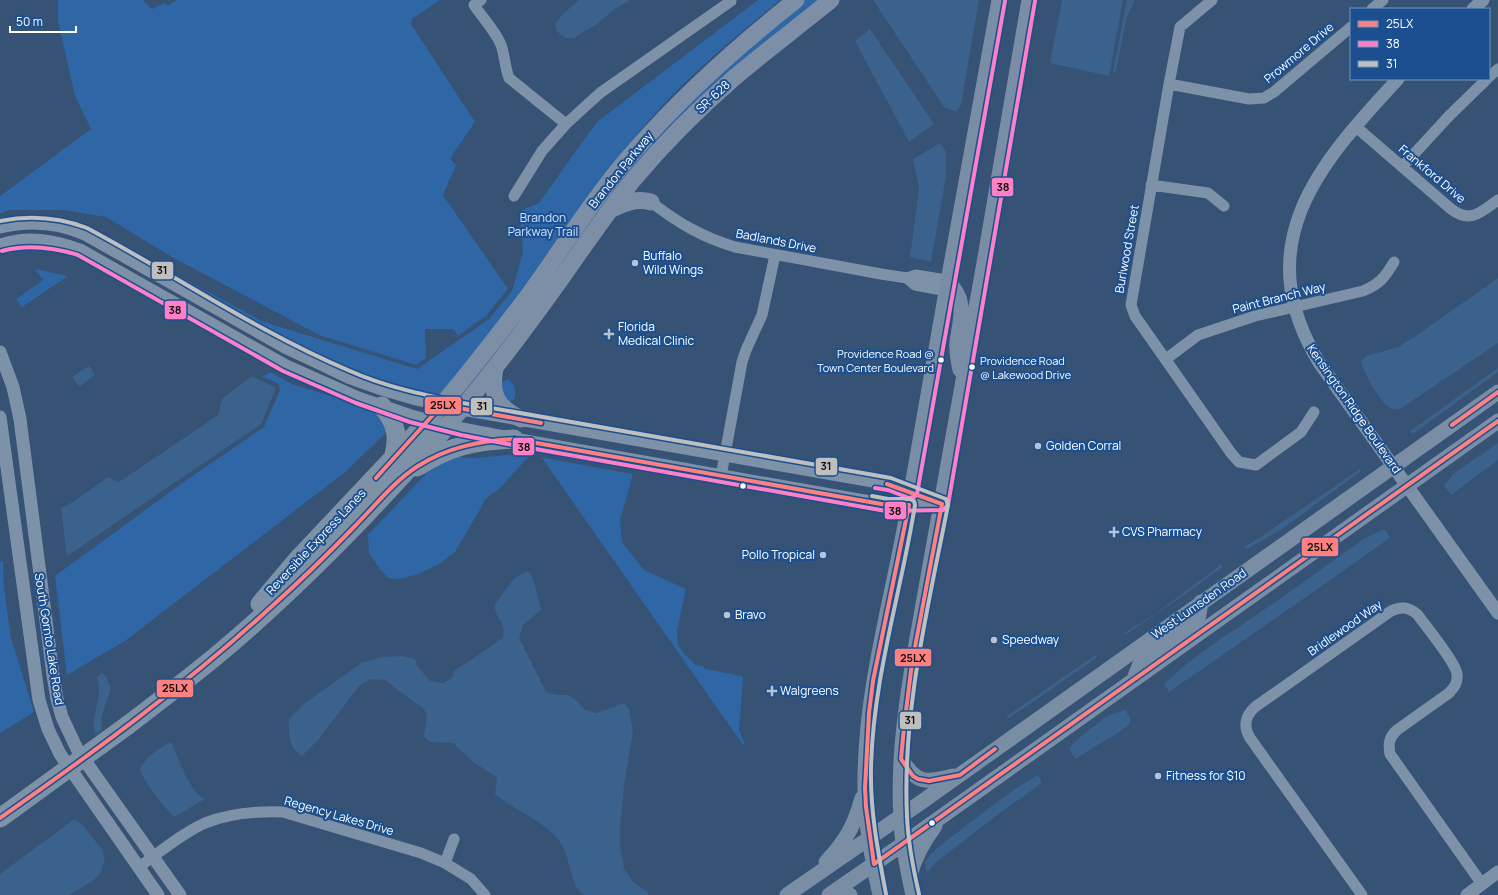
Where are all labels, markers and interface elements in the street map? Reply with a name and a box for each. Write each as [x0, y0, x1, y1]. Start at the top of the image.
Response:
scale bar [10, 8, 76, 34]
legend [1350, 8, 1490, 80]
text: 50 m [16, 13, 43, 30]
text: 25LX [1386, 15, 1414, 32]
street label: Prowmore Drive [1260, 18, 1337, 87]
text: 38 [1386, 35, 1400, 52]
text: 31 [1386, 55, 1397, 72]
street label: SR-628 [692, 76, 734, 117]
street label: Brandon Parkway [584, 127, 657, 212]
street label: Frankford Drive [1395, 141, 1469, 207]
line badge: 38 [991, 177, 1014, 197]
text: 38 [996, 179, 1010, 194]
street label: Burlwood Street [1110, 203, 1143, 294]
park label: Brandon Parkway Trail [508, 209, 578, 240]
street label: Badlands Drive [734, 224, 818, 257]
place label: Buffalo Wild Wings [643, 247, 703, 278]
marker: Buffalo Wild Wings [630, 258, 640, 268]
line badge: 31 [151, 261, 174, 280]
text: 31 [156, 262, 168, 277]
street label: Paint Branch Way [1231, 278, 1328, 317]
line badge: 38 [164, 300, 187, 320]
text: 38 [168, 302, 182, 317]
place label: Florida Medical Clinic [618, 318, 695, 349]
marker: Florida Medical Clinic [603, 328, 615, 340]
street label: Kensington Ridge Boulevard [1303, 341, 1406, 477]
place label: Providence Road @ Town Center Boulevard [817, 346, 934, 375]
place label: Providence Road @ Lakewood Drive [980, 353, 1072, 382]
marker: Providence Road @ Town Center Boulevard [936, 355, 946, 365]
marker: Providence Road @ Lakewood Drive [967, 362, 977, 372]
line badge: 25LX [424, 396, 462, 415]
text: 25LX [430, 397, 457, 412]
line badge: 31 [470, 397, 493, 416]
text: 31 [476, 398, 488, 413]
line badge: 38 [512, 437, 535, 456]
place label: Golden Corral [1046, 437, 1121, 454]
text: 38 [517, 439, 531, 454]
marker: Golden Corral [1033, 441, 1043, 451]
line badge: 31 [815, 457, 838, 476]
text: 31 [820, 458, 832, 473]
unlabelled marker [738, 481, 748, 491]
street label: Reversible Express Lanes [262, 485, 369, 598]
line badge: 38 [884, 501, 907, 520]
text: 38 [888, 503, 902, 518]
place label: CVS Pharmacy [1122, 523, 1203, 540]
marker: CVS Pharmacy [1109, 527, 1119, 537]
line badge: 25LX [1301, 537, 1339, 557]
text: 25LX [1307, 539, 1334, 554]
place label: Pollo Tropical [742, 546, 815, 563]
marker: Pollo Tropical [818, 550, 828, 560]
street label: West Lumsden Road [1148, 564, 1250, 643]
street label: South Gornto Lake Road [31, 572, 68, 706]
street label: Bridlewood Way [1304, 595, 1386, 660]
place label: Bravo [735, 606, 766, 623]
marker: Bravo [722, 610, 732, 620]
place label: Speedway [1002, 631, 1060, 648]
marker: Speedway [989, 635, 999, 645]
line badge: 25LX [894, 648, 932, 667]
text: 25LX [900, 650, 927, 665]
line badge: 25LX [156, 679, 194, 698]
text: 25LX [162, 680, 189, 695]
place label: Walgreens [780, 682, 839, 699]
marker: Walgreens [767, 686, 777, 696]
line badge: 31 [899, 711, 922, 730]
text: 31 [904, 712, 916, 727]
place label: Fitness for $10 [1166, 767, 1246, 784]
marker: Fitness for $10 [1153, 771, 1163, 781]
street label: Regency Lakes Drive [282, 792, 396, 839]
unlabelled marker [927, 818, 937, 828]

